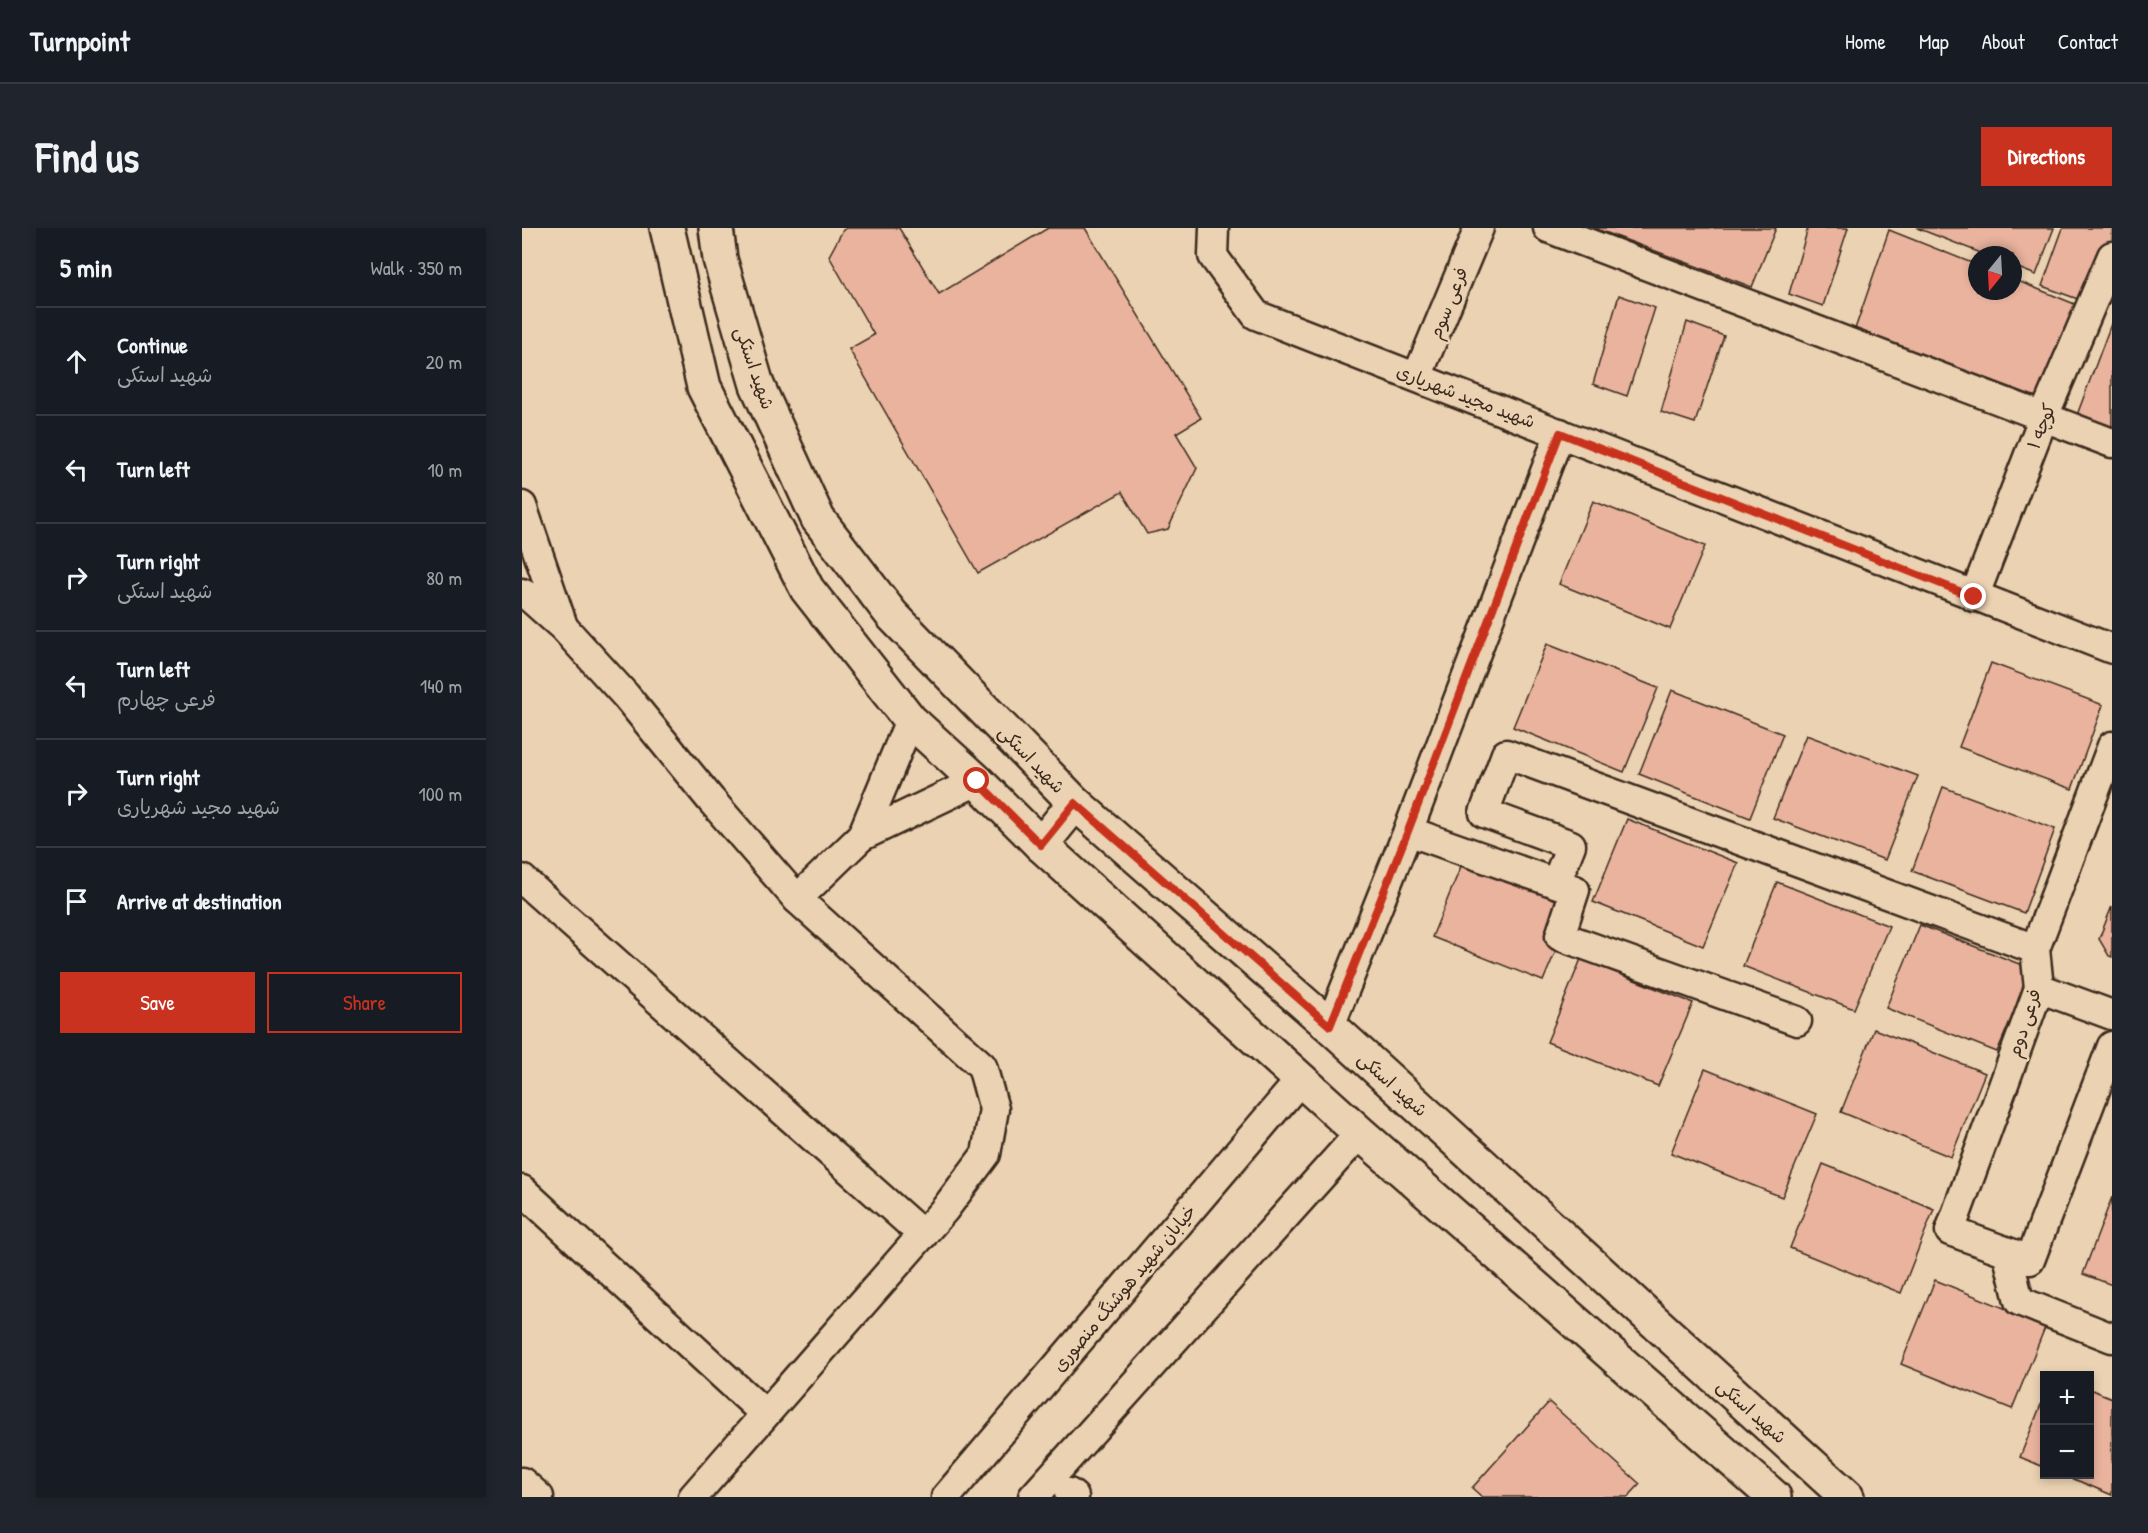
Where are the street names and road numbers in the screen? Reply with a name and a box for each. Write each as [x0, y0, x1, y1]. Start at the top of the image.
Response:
street label: فرعی سوم [1422, 263, 1476, 343]
street label: شهید استکی [729, 323, 781, 413]
street label: شهید مجید شهریاری [1393, 358, 1539, 434]
street label: کوچه ۱ [2021, 399, 2062, 453]
street label: شهید استکی [993, 719, 1071, 799]
street label: فرعی دوم [2001, 986, 2049, 1061]
street label: شهید استکی [1353, 1046, 1433, 1122]
street label: خیابان شهید هوشنگ منصوری [1047, 1199, 1201, 1377]
street label: شهید استکی [1712, 1373, 1792, 1449]

